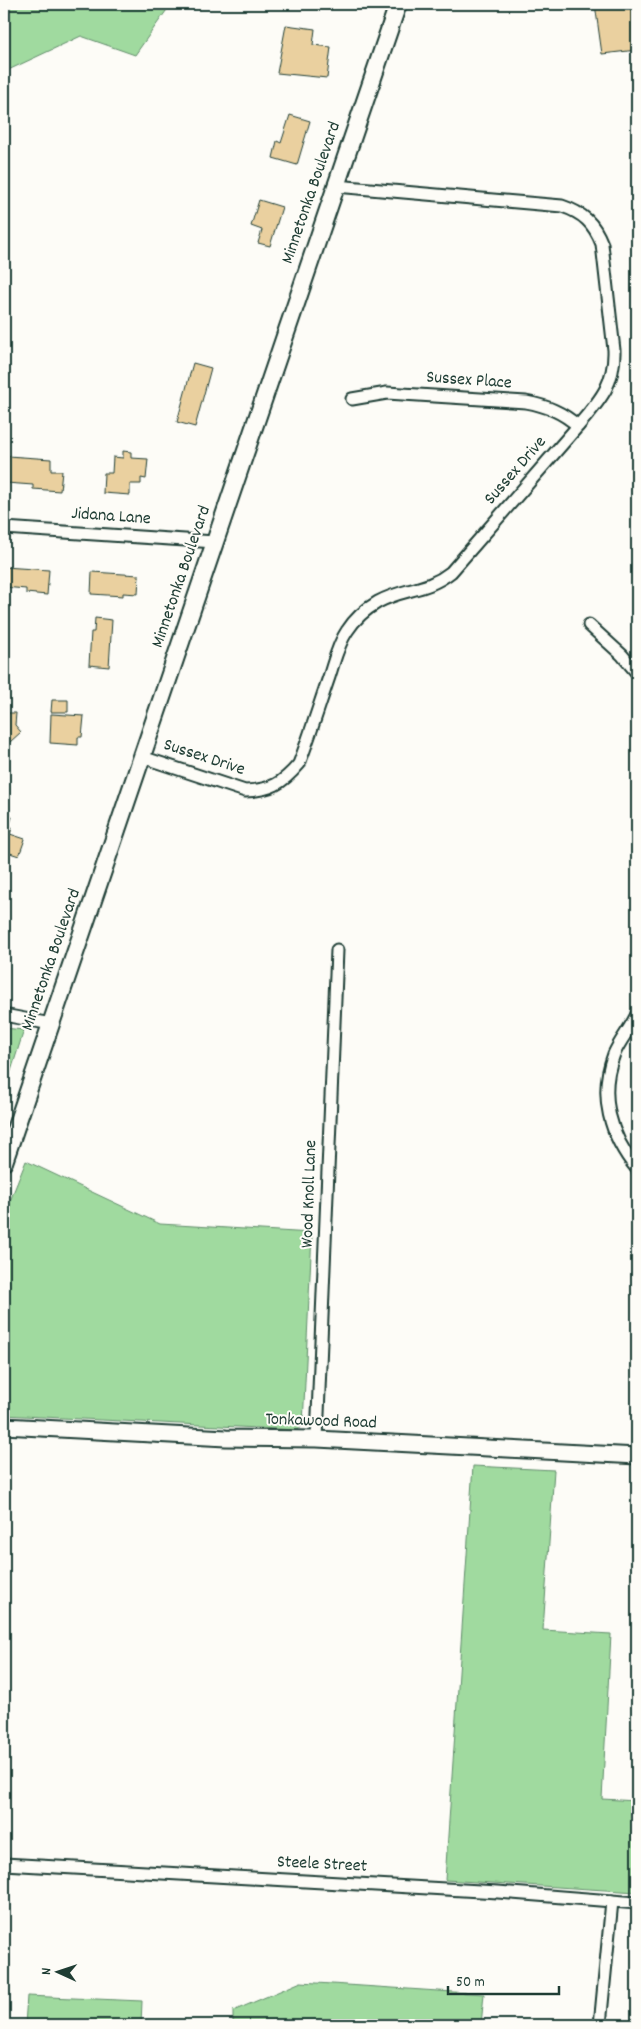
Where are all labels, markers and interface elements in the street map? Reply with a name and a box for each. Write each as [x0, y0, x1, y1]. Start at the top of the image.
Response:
street label: Minnetonka Boulevard [276, 119, 348, 267]
street label: Sussex Place [425, 366, 513, 396]
street label: Sussex Drive [479, 431, 553, 511]
street label: Jidana Lane [70, 502, 152, 532]
street label: Minnetonka Boulevard [146, 503, 218, 651]
street label: Sussex Drive [160, 733, 248, 783]
street label: Minnetonka Boulevard [16, 886, 88, 1034]
street label: Wood Knoll Lane [296, 1139, 324, 1249]
street label: Tonkawood Road [265, 1408, 377, 1436]
street label: Steele Street [276, 1850, 368, 1880]
north arrow [32, 1946, 82, 1996]
scale bar [448, 1964, 560, 1996]
text: N [37, 1967, 57, 1975]
text: 50 m [456, 1972, 485, 1994]

